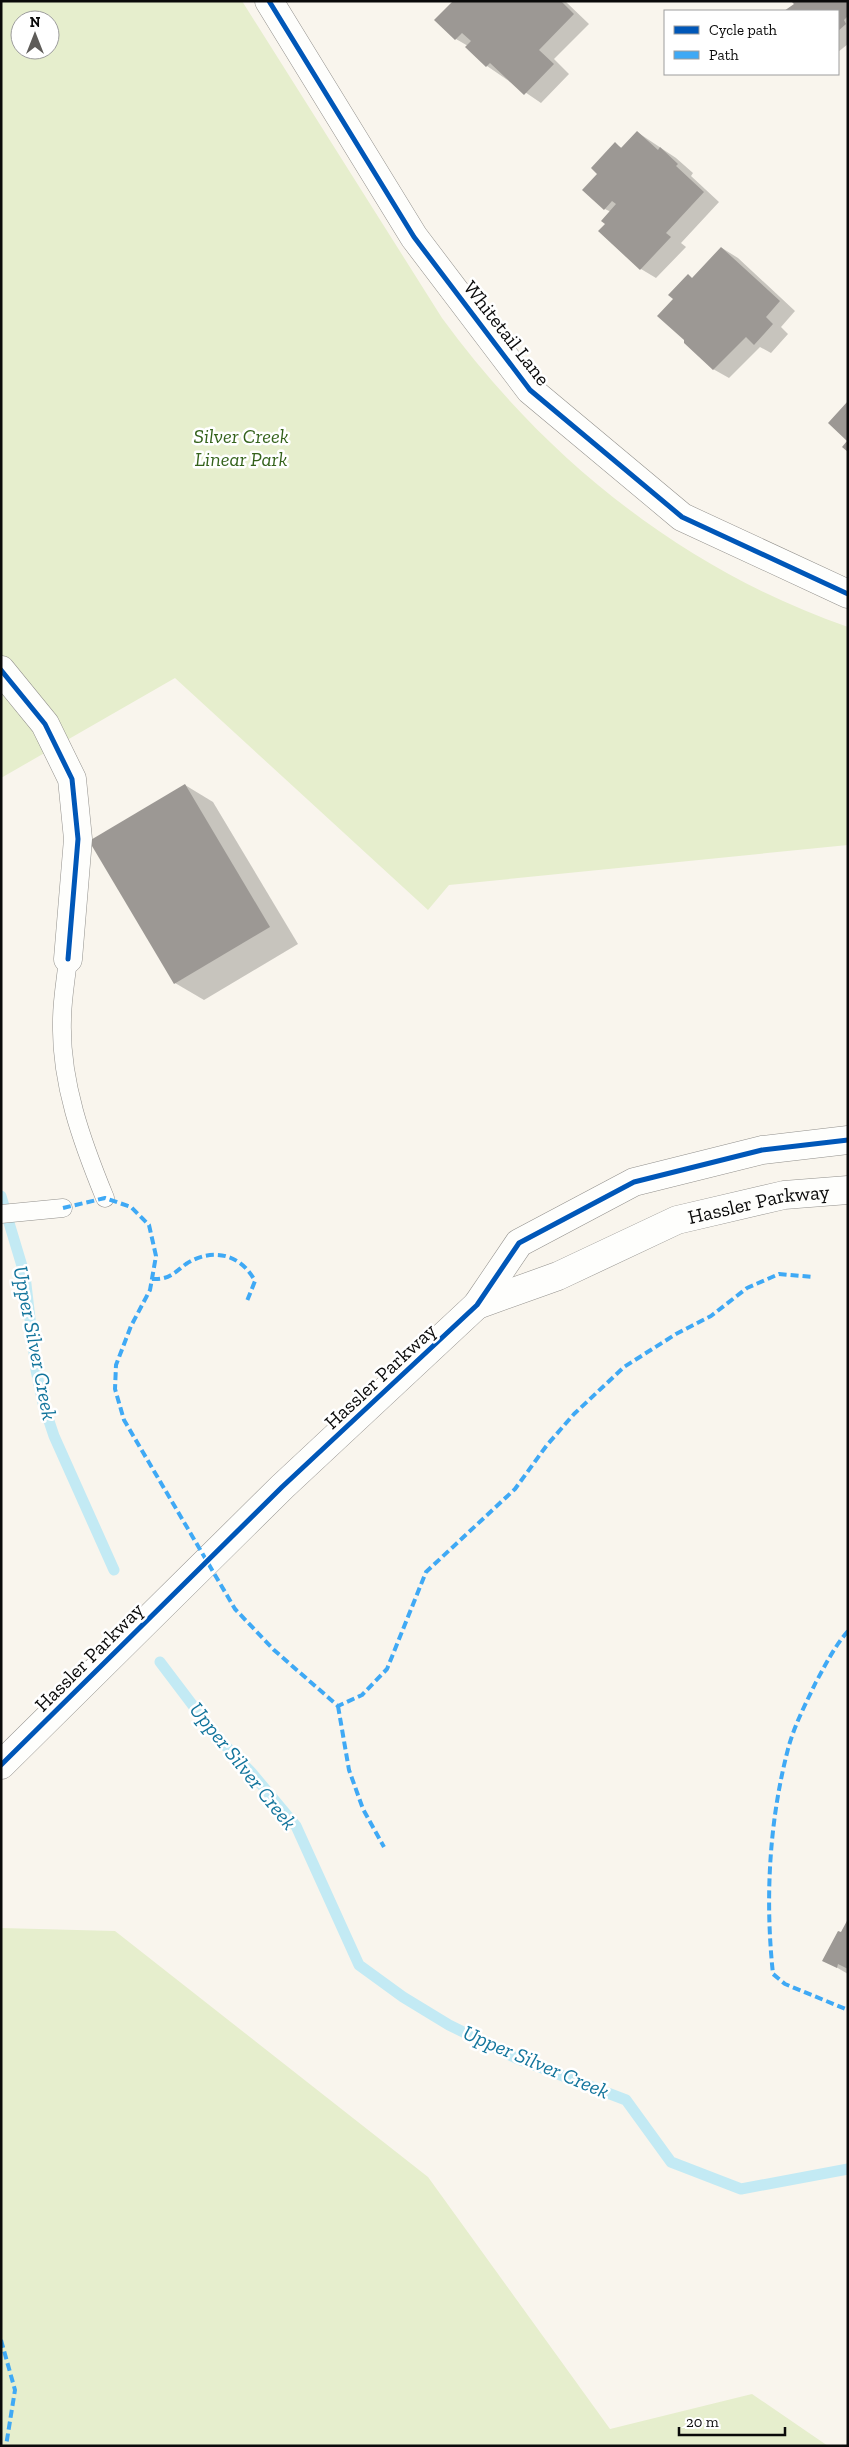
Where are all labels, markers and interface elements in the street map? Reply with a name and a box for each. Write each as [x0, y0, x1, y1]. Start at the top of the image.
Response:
north arrow [10, 10, 60, 60]
legend [664, 10, 839, 75]
text: N [30, 14, 41, 31]
text: Cycle path [709, 21, 778, 39]
text: Path [709, 46, 739, 64]
street label: Whitetail Lane [459, 276, 555, 390]
park label: Silver Creek Linear Park [193, 424, 289, 471]
street label: Hassler Parkway [685, 1179, 831, 1229]
water label: Upper Silver Creek [8, 1264, 63, 1422]
street label: Hassler Parkway [319, 1318, 441, 1434]
street label: Hassler Parkway [30, 1597, 149, 1716]
water label: Upper Silver Creek [184, 1697, 302, 1834]
water label: Upper Silver Creek [459, 2019, 613, 2104]
scale bar [679, 2404, 785, 2436]
text: 20 m [686, 2413, 719, 2431]

